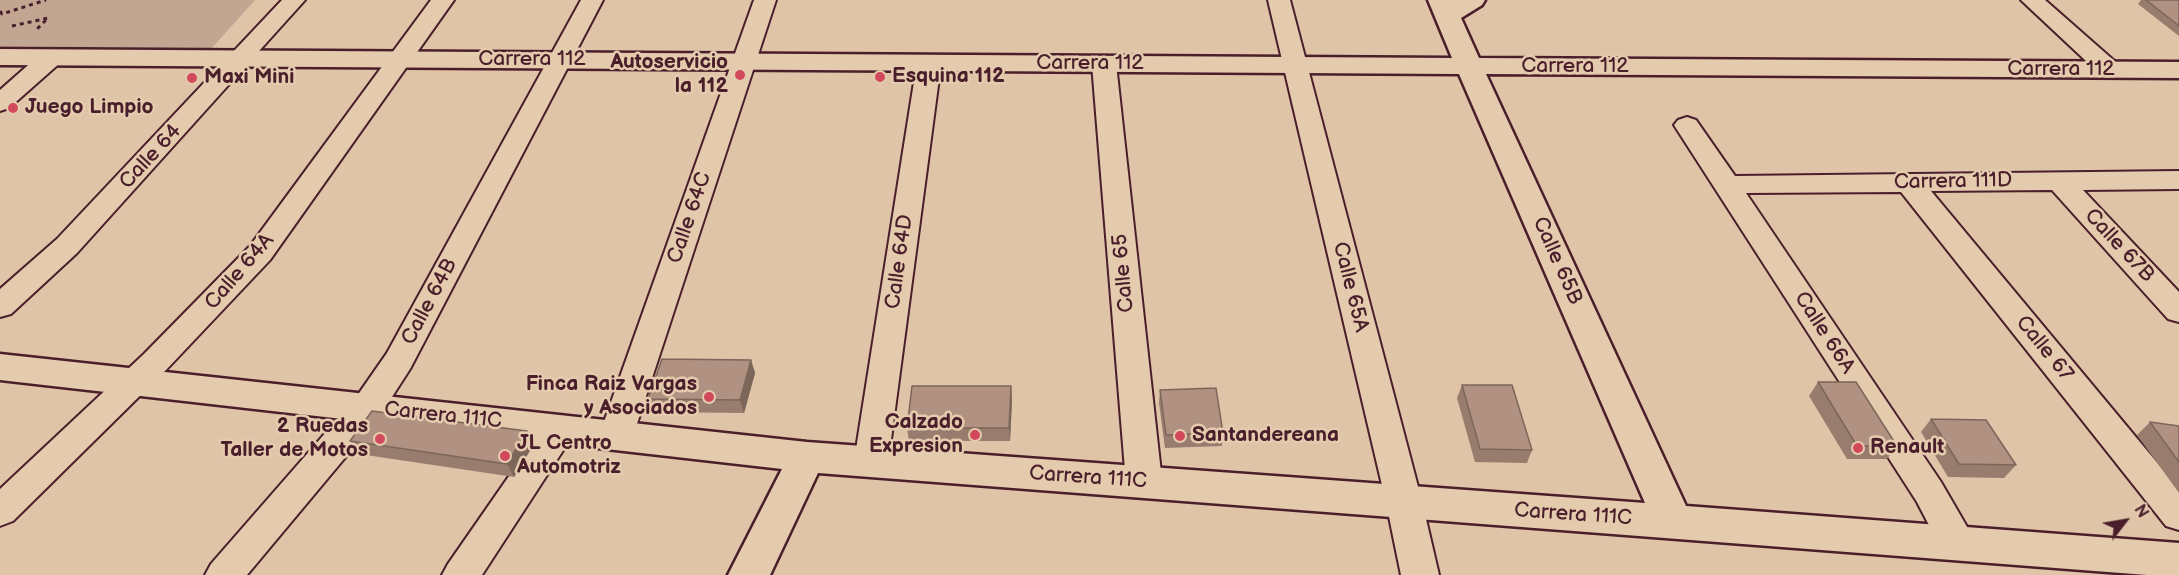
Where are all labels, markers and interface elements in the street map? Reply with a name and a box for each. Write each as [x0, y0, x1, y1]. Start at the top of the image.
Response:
street label: Carrera 112 [478, 47, 586, 73]
place label: Autoservicio la 112 [610, 50, 728, 100]
street label: Carrera 112 [1036, 51, 1144, 77]
street label: Carrera 112 [1521, 54, 1629, 80]
street label: Carrera 112 [2007, 57, 2115, 83]
place label: Esquina 112 [892, 64, 1005, 90]
place label: Maxi Mini [204, 65, 294, 91]
marker: Autoservicio la 112 [733, 68, 747, 82]
marker: Esquina 112 [873, 70, 887, 84]
marker: Maxi Mini [185, 71, 199, 85]
place label: Juego Limpio [25, 95, 154, 121]
marker: Juego Limpio [6, 101, 20, 115]
street label: Calle 64 [115, 119, 187, 195]
street label: Carrera 111D [1894, 168, 2012, 196]
street label: Calle 64C [663, 169, 717, 267]
street label: Calle 67B [2079, 204, 2159, 288]
street label: Calle 64D [881, 213, 919, 311]
street label: Calle 65B [1526, 213, 1588, 309]
street label: Calle 64A [200, 229, 280, 315]
street label: Calle 65 [1108, 233, 1140, 313]
street label: Calle 65A [1327, 239, 1373, 335]
street label: Calle 64B [397, 255, 463, 349]
street label: Calle 66A [1788, 287, 1860, 379]
street label: Calle 67 [2010, 311, 2078, 387]
place label: Finca Raiz Vargas y Asociados [526, 372, 697, 422]
marker: Finca Raiz Vargas y Asociados [702, 390, 716, 404]
street label: Carrera 111C [383, 397, 503, 435]
place label: Calzado Expresion [869, 410, 963, 460]
place label: 2 Ruedas Taller de Motos [221, 414, 368, 464]
place label: Santandereana [1192, 423, 1339, 449]
marker: Calzado Expresion [968, 428, 982, 442]
marker: Santandereana [1173, 429, 1187, 443]
place label: JL Centro Automotriz [517, 431, 621, 481]
marker: 2 Ruedas Taller de Motos [373, 432, 387, 446]
place label: Renault [1870, 435, 1944, 461]
marker: Renault [1851, 441, 1865, 455]
marker: JL Centro Automotriz [498, 449, 512, 463]
street label: Carrera 111C [1028, 461, 1148, 495]
north arrow [2095, 491, 2155, 551]
street label: Carrera 111C [1513, 498, 1633, 532]
text: N [2130, 501, 2152, 522]

